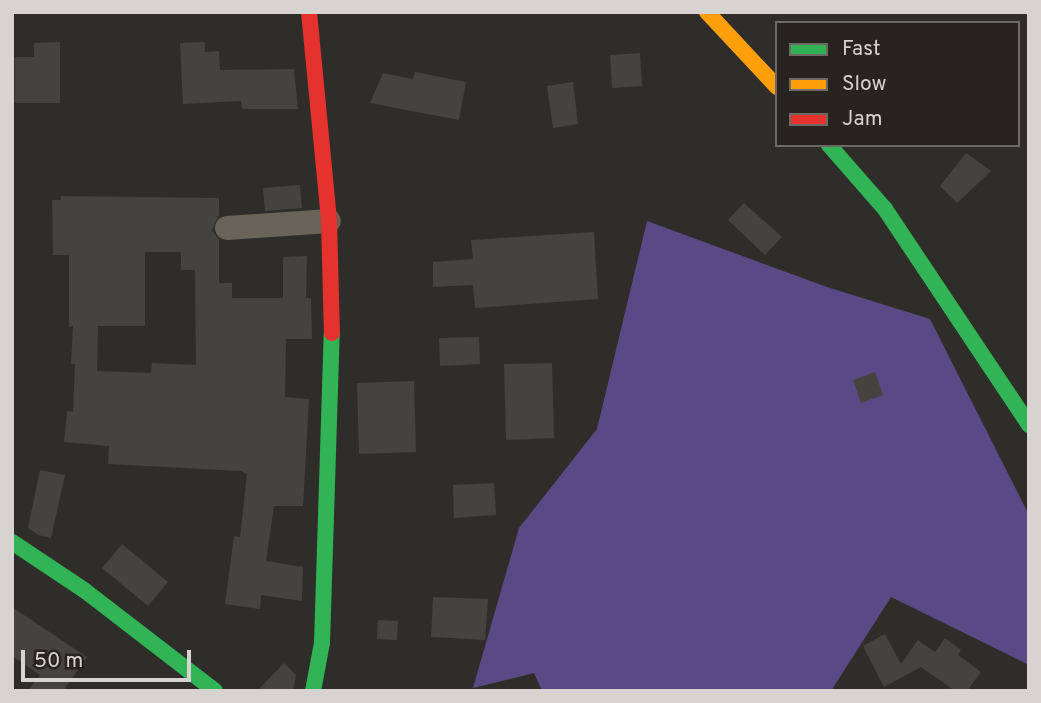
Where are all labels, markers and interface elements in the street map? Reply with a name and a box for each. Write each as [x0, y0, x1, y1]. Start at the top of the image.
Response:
legend [775, 21, 1020, 147]
text: Fast [842, 36, 881, 63]
text: Slow [842, 71, 887, 98]
text: Jam [842, 106, 883, 133]
scale bar [24, 636, 194, 680]
text: 50 m [34, 648, 83, 675]

